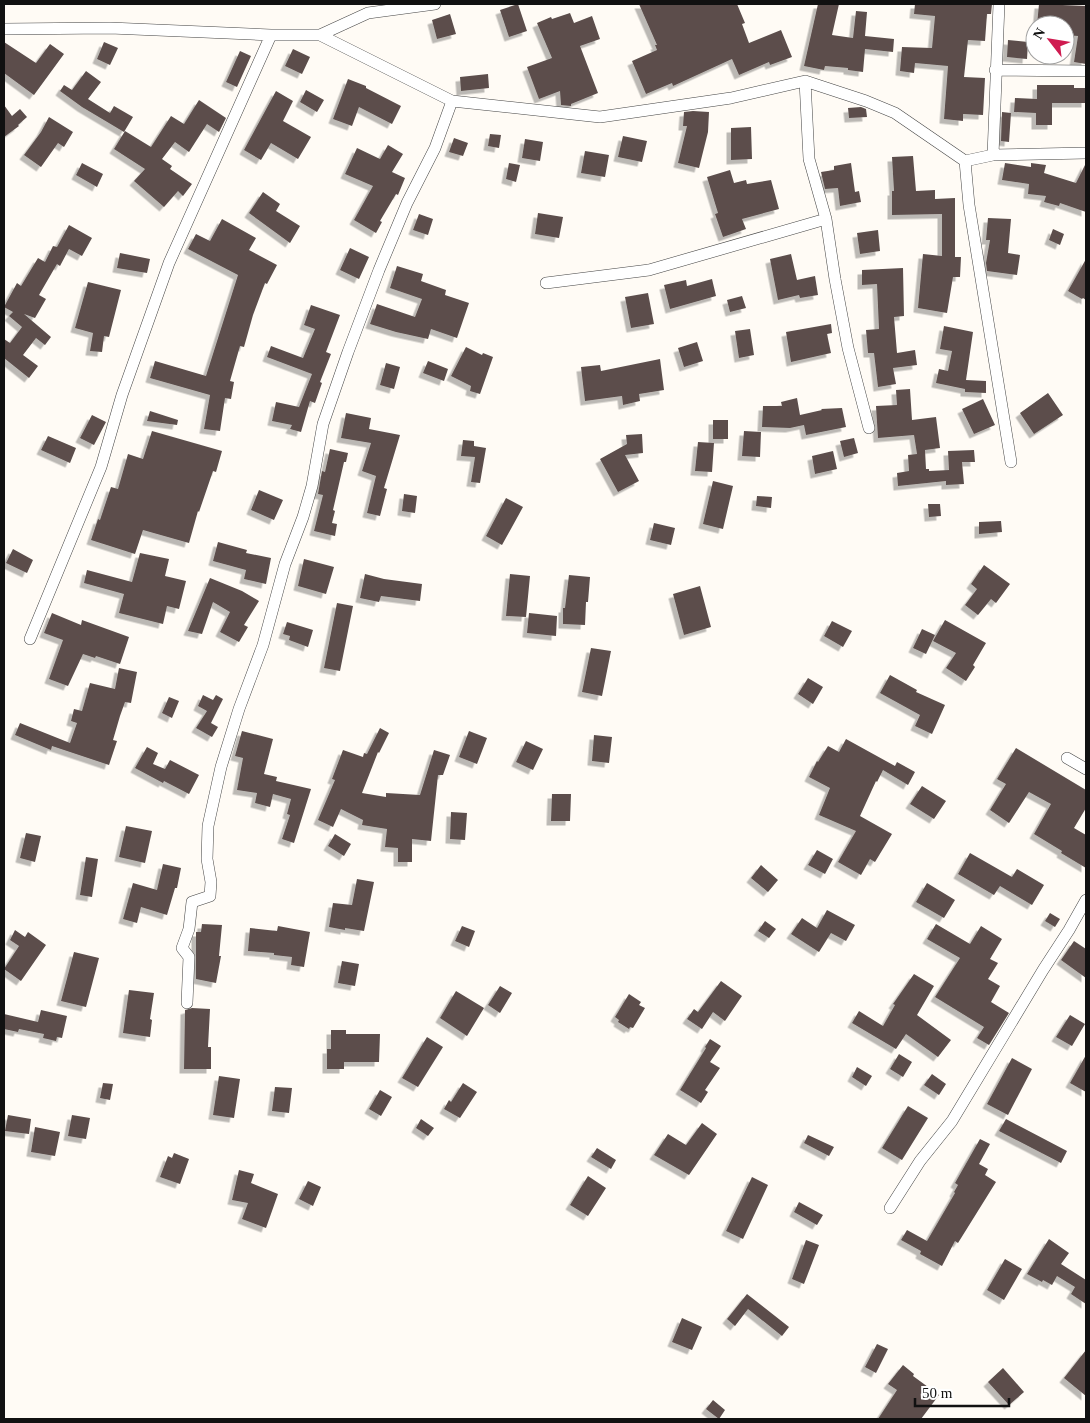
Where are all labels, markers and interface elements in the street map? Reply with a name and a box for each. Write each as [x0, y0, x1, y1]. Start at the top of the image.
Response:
north arrow [1025, 15, 1075, 65]
text: N [1030, 25, 1048, 42]
scale bar [915, 1376, 1009, 1408]
text: 50 m [922, 1385, 953, 1401]

